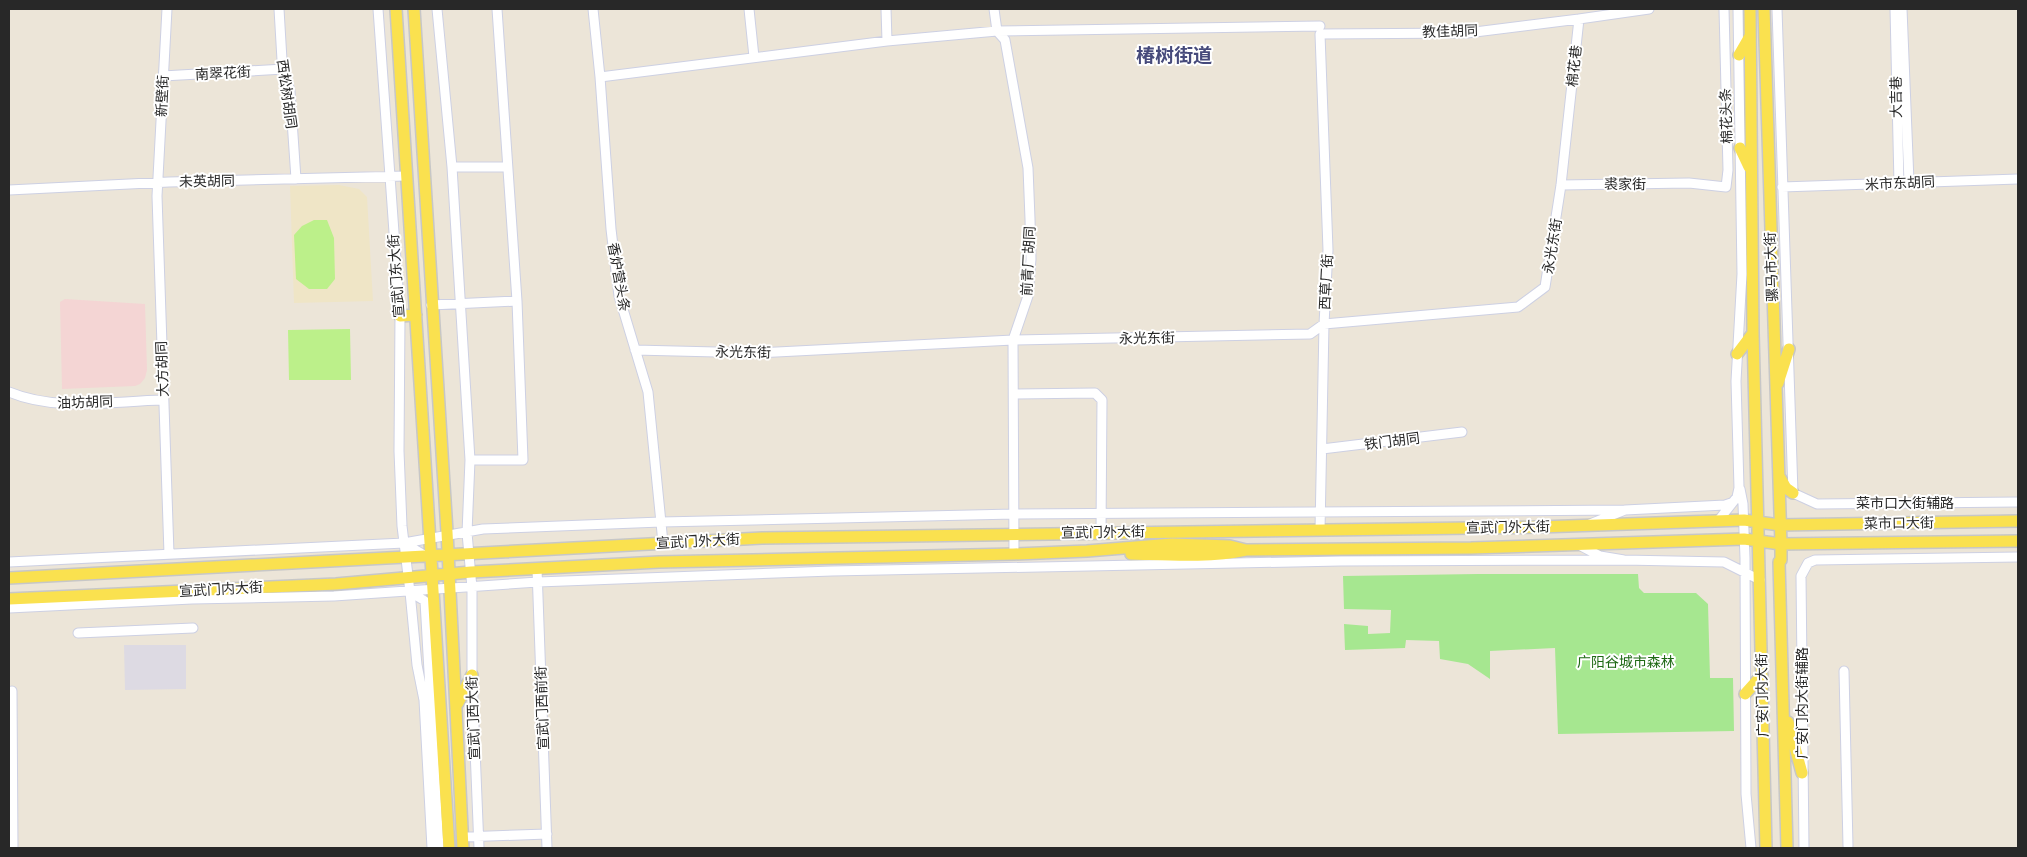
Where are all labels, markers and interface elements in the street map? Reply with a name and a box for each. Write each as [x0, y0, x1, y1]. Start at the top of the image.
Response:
street label: 教佳胡同 [1422, 22, 1478, 40]
district label: 椿树街道 [1136, 44, 1212, 67]
street label: 棉花巷 [1564, 44, 1584, 88]
street label: 西松树胡同 [274, 58, 300, 130]
street label: 南翠花街 [195, 64, 251, 82]
street label: 新壁街 [153, 75, 171, 117]
street label: 大吉巷 [1888, 76, 1904, 118]
street label: 棉花头条 [1717, 88, 1735, 144]
street label: 未英胡同 [179, 173, 235, 189]
street label: 米市东胡同 [1865, 173, 1935, 193]
street label: 裘家街 [1604, 176, 1646, 192]
street label: 永光东街 [1540, 217, 1564, 275]
street label: 前青厂胡同 [1018, 226, 1038, 296]
street label: 骡马市大街 [1762, 232, 1780, 302]
street label: 宣武门东大街 [385, 234, 407, 318]
street label: 香炉营头条 [605, 241, 633, 313]
street label: 西草厂街 [1317, 254, 1335, 310]
street label: 永光东街 [1119, 330, 1175, 346]
street label: 大方胡同 [153, 341, 171, 397]
street label: 永光东街 [715, 344, 771, 360]
street label: 油坊胡同 [57, 393, 113, 411]
street label: 铁门胡同 [1363, 430, 1421, 452]
street label: 菜市口大街辅路 [1856, 495, 1954, 511]
street label: 菜市口大街 [1864, 514, 1934, 532]
street label: 宣武门外大街 [1466, 518, 1550, 536]
street label: 宣武门外大街 [1061, 523, 1145, 541]
street label: 宣武门外大街 [656, 531, 740, 551]
street label: 宣武门内大街 [179, 579, 263, 599]
street label: 广安门内大街辅路 [1794, 647, 1810, 759]
street label: 广安门内大街 [1753, 653, 1771, 737]
park label: 广阳谷城市森林 [1577, 654, 1675, 670]
street label: 宣武门西前街 [533, 666, 551, 750]
street label: 宣武门西大街 [464, 676, 482, 760]

